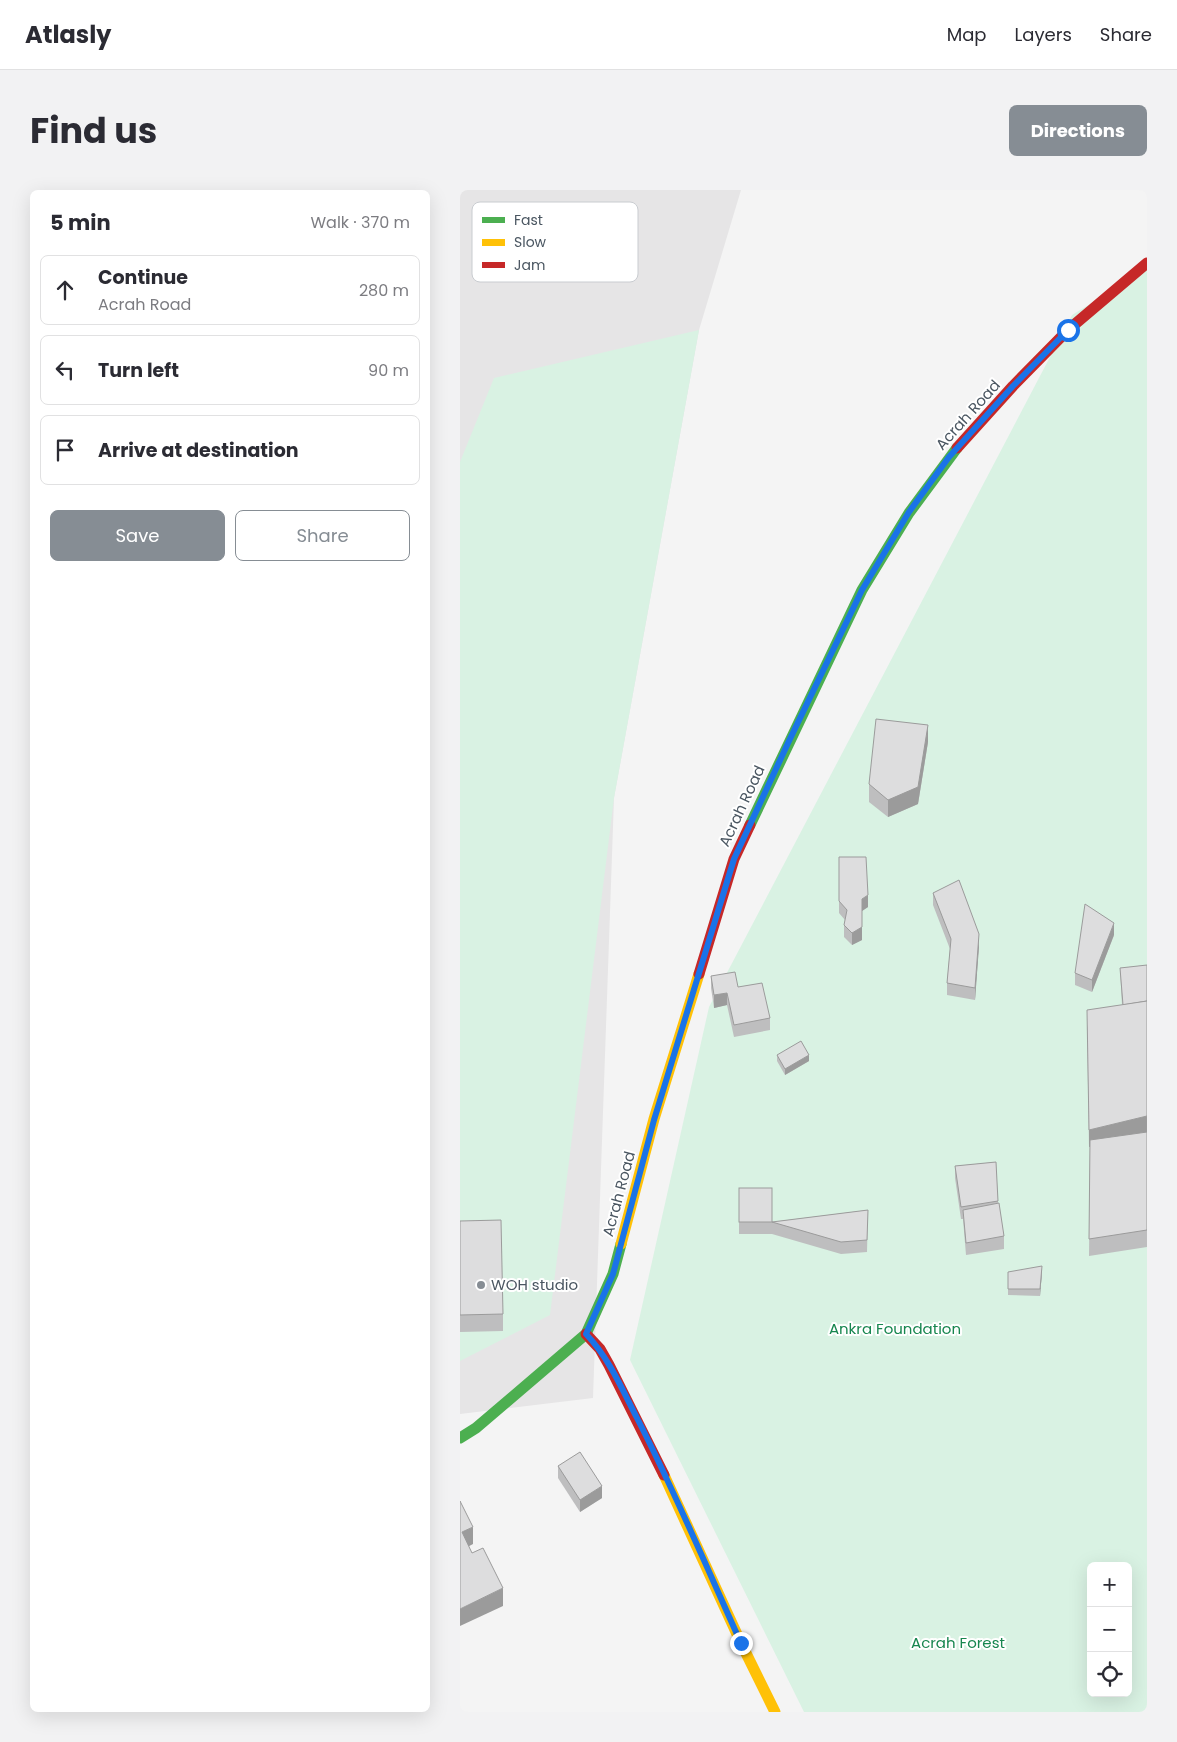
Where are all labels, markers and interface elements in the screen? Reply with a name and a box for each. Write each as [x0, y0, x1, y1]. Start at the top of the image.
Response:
text: Atlasly [25, 18, 111, 51]
text: Map [947, 22, 987, 47]
text: Layers [1015, 22, 1072, 47]
text: Share [1100, 22, 1152, 47]
button: Directions [1009, 105, 1147, 156]
text: Find us [30, 106, 157, 155]
legend [472, 202, 638, 282]
text: 5 min [50, 208, 111, 237]
text: Fast [514, 210, 543, 230]
text: Walk · 370 m [310, 211, 410, 234]
text: Slow [514, 232, 547, 252]
text: Jam [514, 255, 545, 275]
text: Continue [98, 264, 188, 291]
icon: ahead [51, 276, 79, 304]
text: 280 m [359, 279, 409, 302]
text: Acrah Road [98, 293, 191, 316]
route start [1057, 319, 1080, 342]
icon: left [51, 356, 79, 384]
text: Turn left [98, 357, 179, 384]
text: 90 m [368, 359, 409, 382]
street label: Acrah Road [931, 375, 1005, 454]
icon: arrive [51, 436, 79, 464]
text: Arrive at destination [98, 437, 299, 464]
button: Save [50, 510, 225, 561]
button: Share [235, 510, 410, 561]
street label: Acrah Road [714, 762, 770, 850]
street label: Acrah Road [597, 1149, 640, 1239]
place label: WOH studio [491, 1274, 578, 1295]
marker: WOH studio [475, 1279, 487, 1291]
park label: Ankra Foundation [829, 1318, 961, 1339]
map controls [1087, 1562, 1132, 1697]
button: + [1087, 1562, 1132, 1607]
button: − [1087, 1607, 1132, 1652]
route end [730, 1632, 753, 1655]
park label: Acrah Forest [911, 1632, 1005, 1653]
button: locate [1087, 1652, 1132, 1697]

